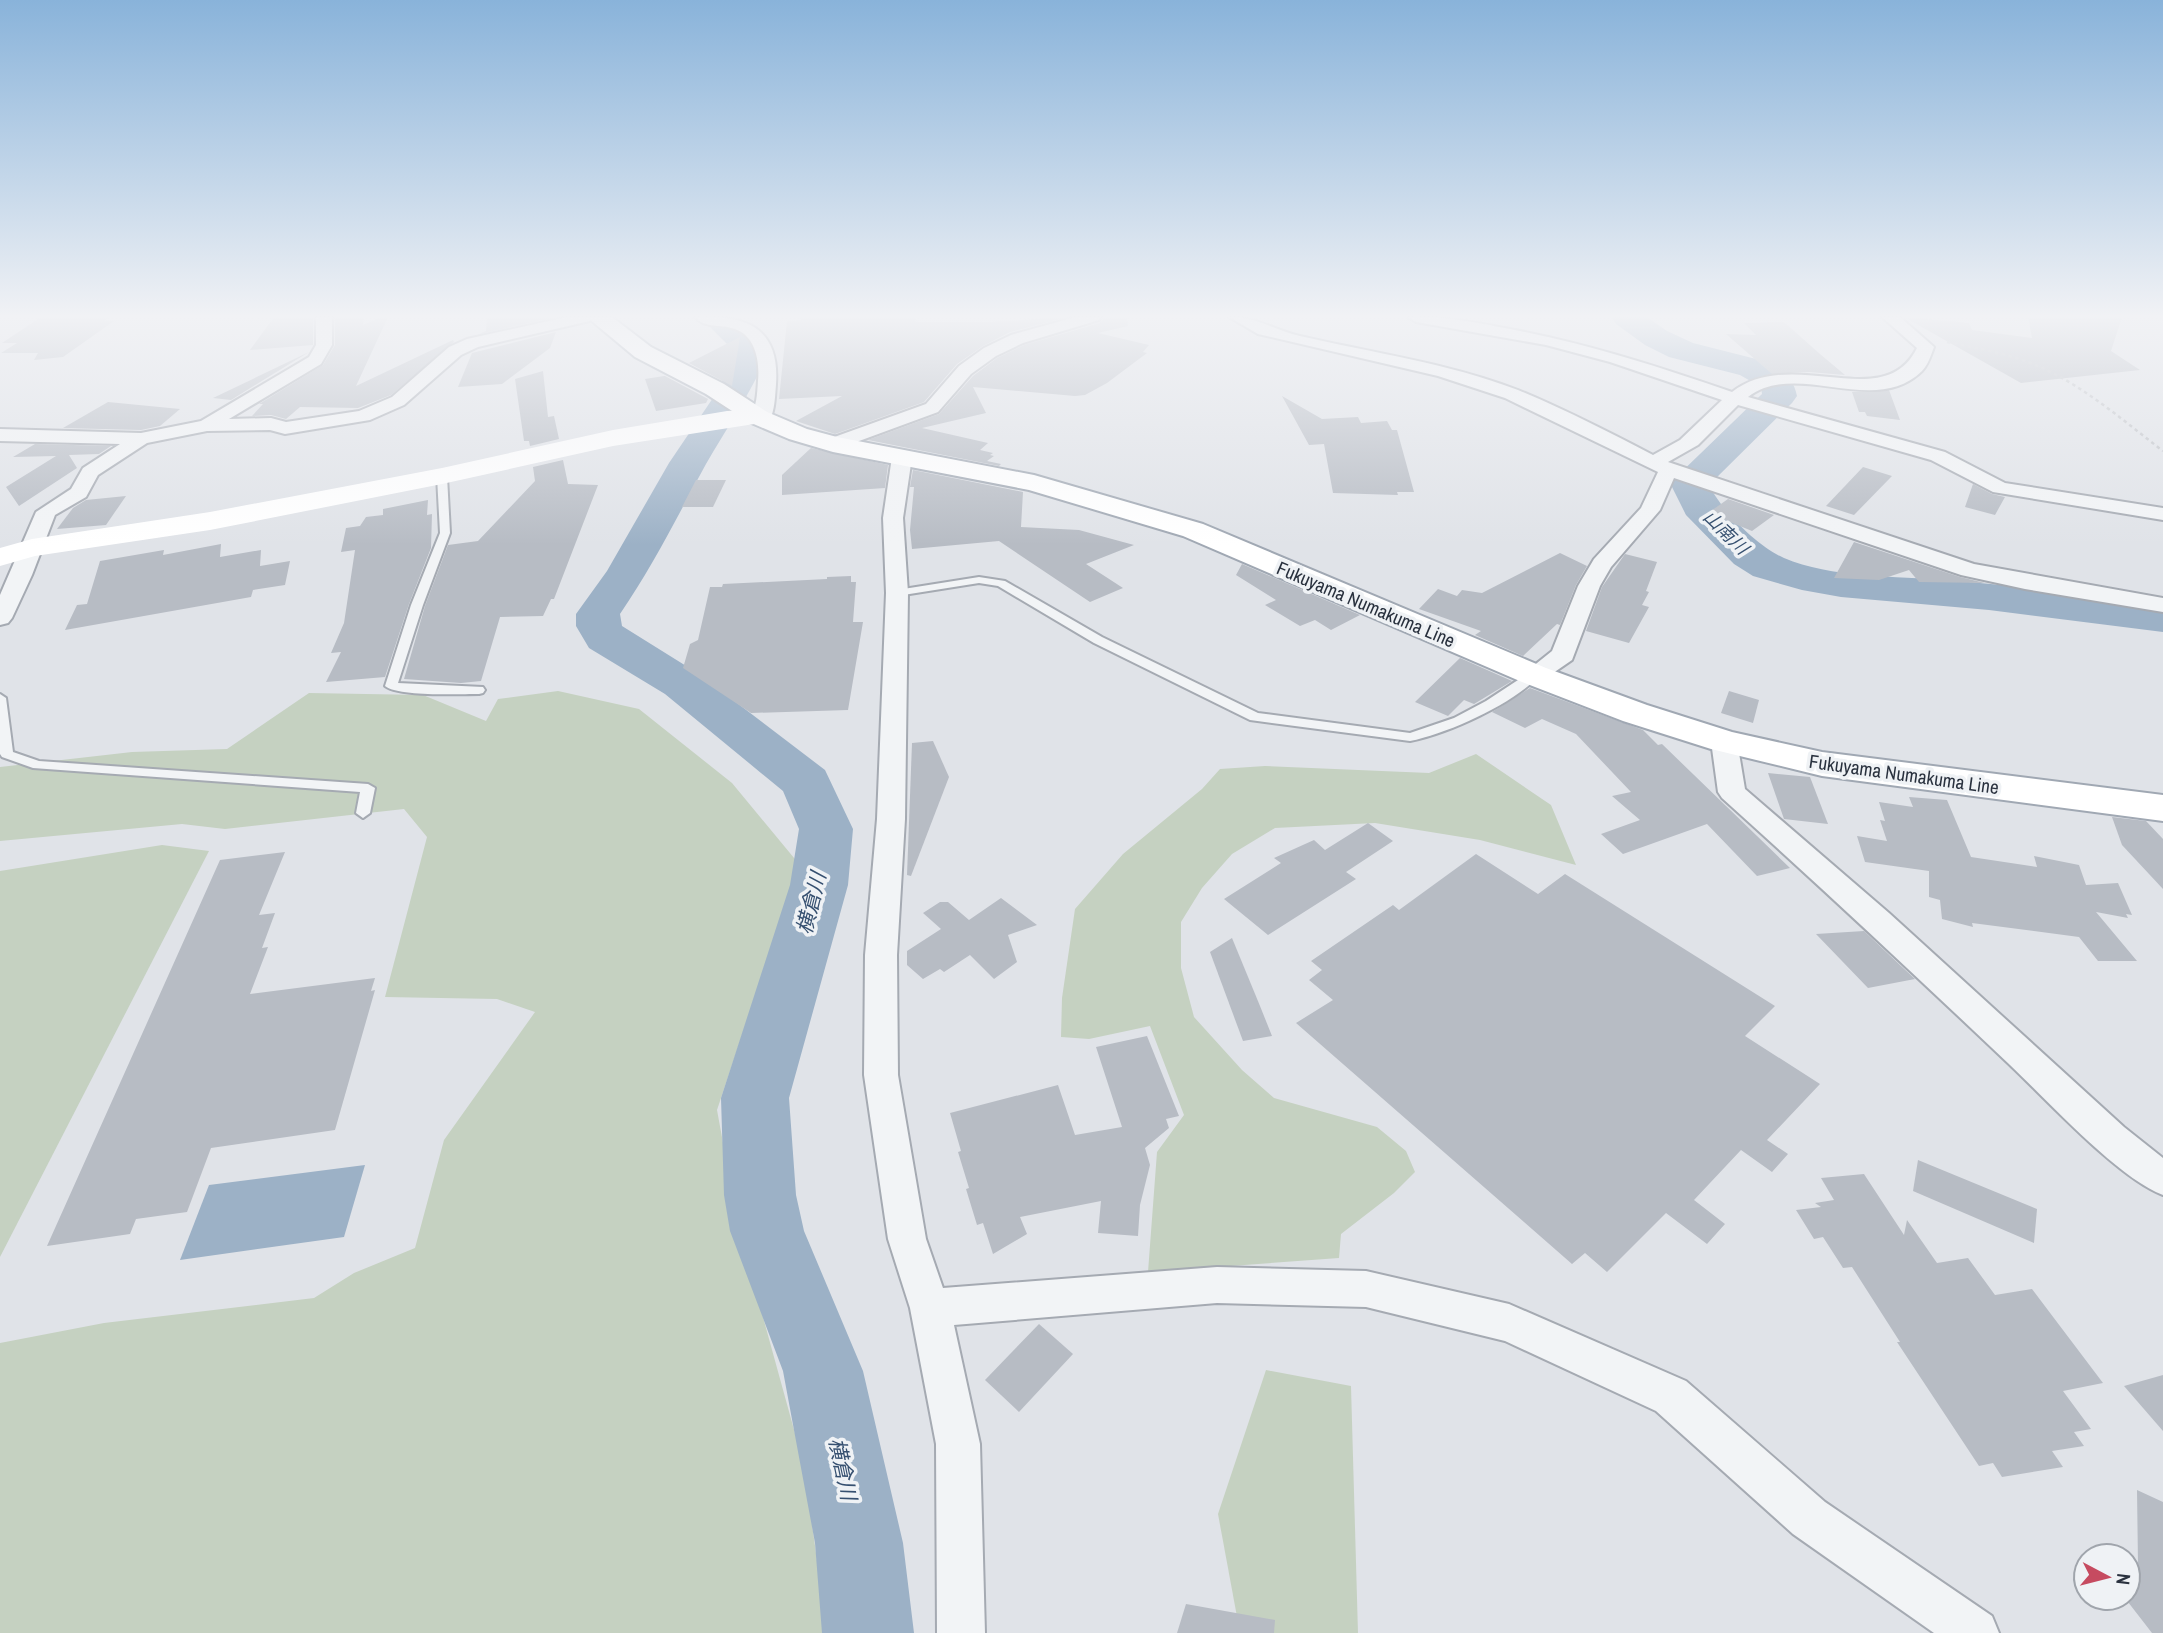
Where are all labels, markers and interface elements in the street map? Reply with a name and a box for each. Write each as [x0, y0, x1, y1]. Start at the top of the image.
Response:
water label: 山南川 [1698, 504, 1756, 561]
street label: Fukuyama Numakuma Line [1273, 555, 1459, 653]
street label: Fukuyama Numakuma Line [1807, 748, 2001, 800]
water label: 横倉川 [789, 867, 833, 937]
water label: 横倉川 [822, 1435, 864, 1505]
north arrow [2072, 1542, 2142, 1612]
text: N [2110, 1572, 2137, 1586]

